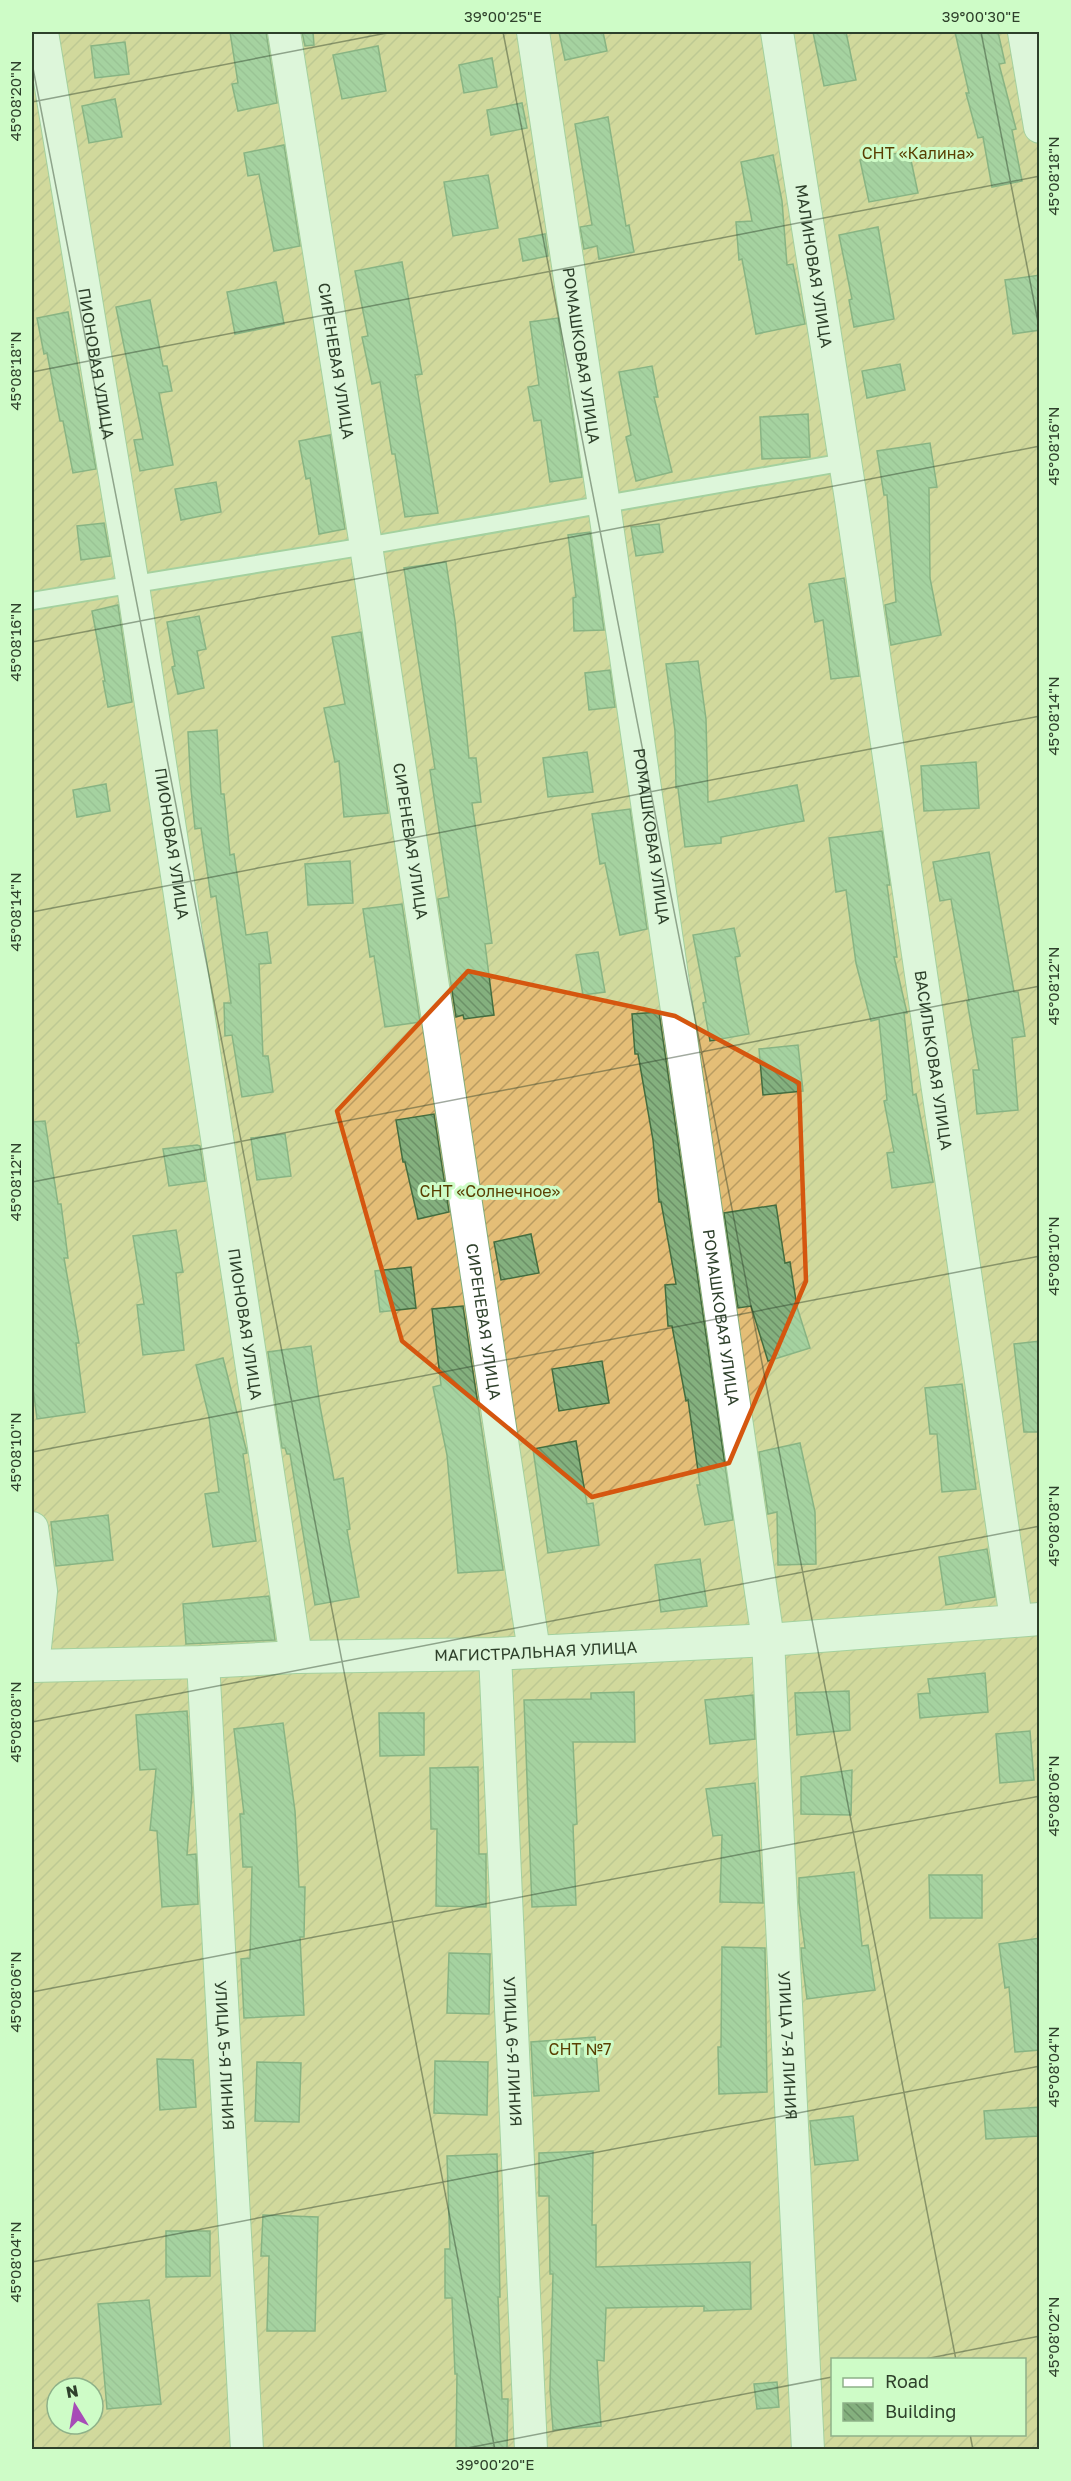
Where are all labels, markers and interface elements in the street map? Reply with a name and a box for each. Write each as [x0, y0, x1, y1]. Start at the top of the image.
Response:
text: 39°00'25"E [464, 7, 542, 25]
text: 39°00'30"E [942, 7, 1020, 25]
text: 45°08'20"N [6, 61, 24, 141]
text: 45°08'18"N [1044, 136, 1062, 216]
park label: СНТ «Калина» [862, 143, 974, 163]
street label: МАЛИНОВАЯ УЛИЦА [791, 183, 837, 350]
street label: РОМАШКОВАЯ УЛИЦА [558, 266, 605, 445]
street label: СИРЕНЕВАЯ УЛИЦА [314, 281, 359, 441]
street label: ПИОНОВАЯ УЛИЦА [74, 286, 119, 441]
text: 45°08'18"N [6, 331, 24, 411]
text: 45°08'16"N [1044, 406, 1062, 486]
text: 45°08'16"N [6, 602, 24, 682]
text: 45°08'14"N [1044, 676, 1062, 756]
street label: РОМАШКОВАЯ УЛИЦА [629, 747, 675, 926]
street label: СИРЕНЕВАЯ УЛИЦА [389, 761, 433, 921]
street label: ПИОНОВАЯ УЛИЦА [151, 766, 194, 921]
text: 45°08'14"N [6, 872, 24, 952]
text: 45°08'12"N [1044, 947, 1062, 1025]
street label: ВАСИЛЬКОВАЯ УЛИЦА [911, 969, 957, 1152]
text: 45°08'12"N [6, 1143, 24, 1221]
park label: СНТ «Солнечное» [420, 1181, 561, 1201]
text: 45°08'10"N [1044, 1216, 1062, 1296]
street label: РОМАШКОВАЯ УЛИЦА [699, 1228, 744, 1407]
street label: СИРЕНЕВАЯ УЛИЦА [462, 1242, 506, 1402]
street label: ПИОНОВАЯ УЛИЦА [224, 1247, 267, 1401]
text: 45°08'10"N [6, 1412, 24, 1492]
text: 45°08'08"N [1044, 1485, 1062, 1567]
street label: МАГИСТРАЛЬНАЯ УЛИЦА [434, 1637, 638, 1665]
text: 45°08'08"N [6, 1681, 24, 1763]
text: 45°08'06"N [1044, 1755, 1062, 1837]
text: 45°08'06"N [6, 1951, 24, 2033]
street label: УЛИЦА 7-Я ЛИНИЯ [774, 1970, 802, 2121]
street label: УЛИЦА 6-Я ЛИНИЯ [500, 1976, 526, 2127]
street label: УЛИЦА 5-Я ЛИНИЯ [211, 1980, 239, 2131]
text: 45°08'04"N [1044, 2026, 1062, 2108]
park label: СНТ №7 [549, 2039, 611, 2059]
text: 45°08'04"N [6, 2221, 24, 2303]
text: 45°08'02"N [1044, 2297, 1062, 2377]
legend [831, 2358, 1026, 2436]
text: Road [885, 2370, 929, 2392]
north arrow [45, 2376, 105, 2436]
text: N [64, 2380, 80, 2402]
text: Building [885, 2400, 956, 2422]
text: 39°00'20"E [456, 2455, 534, 2473]

